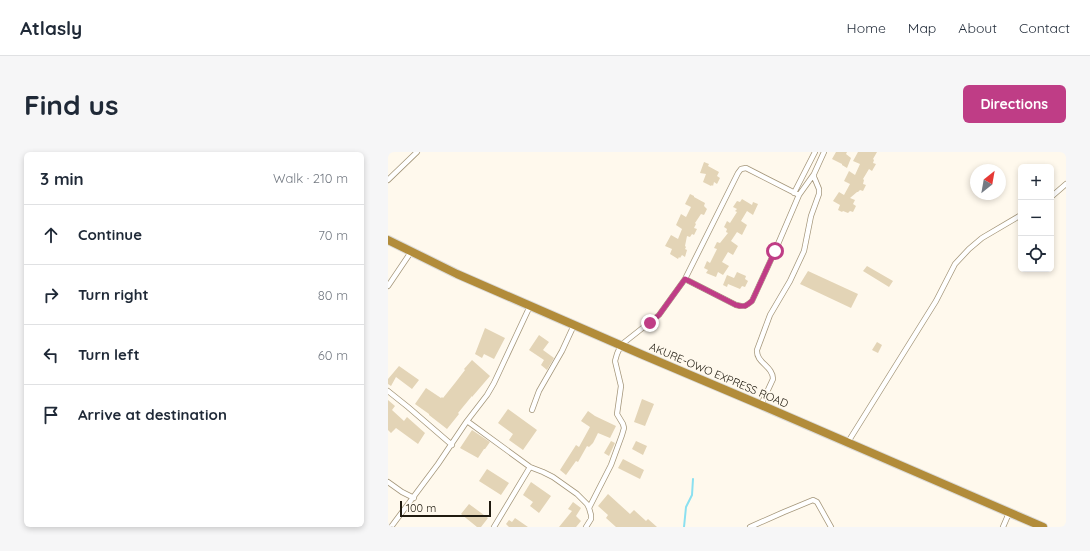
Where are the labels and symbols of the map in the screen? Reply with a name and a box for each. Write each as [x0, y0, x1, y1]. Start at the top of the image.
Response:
north arrow [970, 164, 1006, 200]
route start [766, 242, 784, 260]
route end [641, 314, 659, 332]
street label: AKURE-OWO EXPRESS ROAD [647, 339, 791, 411]
scale bar [400, 499, 491, 518]

